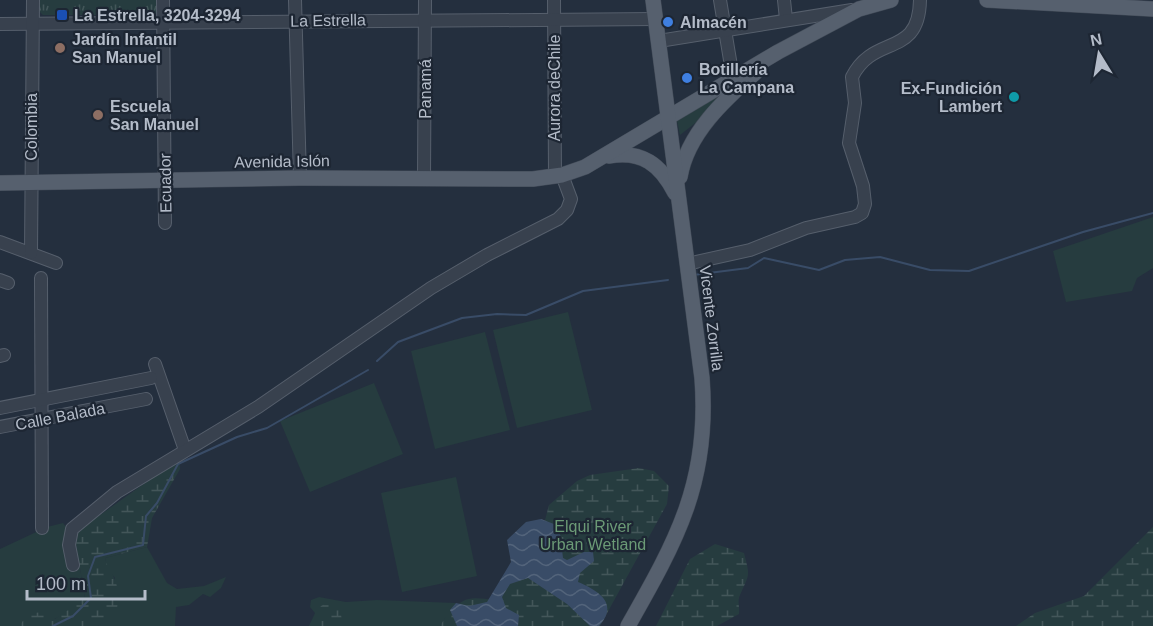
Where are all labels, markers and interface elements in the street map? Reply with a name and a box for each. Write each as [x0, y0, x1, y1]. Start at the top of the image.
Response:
place label: La Estrella, 3204-3294 [74, 7, 240, 24]
marker: La Estrella, 3204-3294 [55, 8, 69, 22]
street label: La Estrella [290, 11, 366, 30]
place label: Almacén [680, 14, 747, 31]
marker: Almacén [661, 15, 675, 29]
north arrow [1069, 24, 1129, 84]
text: N [1089, 30, 1104, 49]
place label: Jardín Infantil San Manuel [72, 31, 177, 66]
street label: Aurora deChile [546, 35, 563, 141]
marker: Jardín Infantil San Manuel [53, 41, 67, 55]
street label: Panamá [417, 59, 434, 119]
place label: Botillería La Campana [699, 61, 794, 96]
marker: Botillería La Campana [680, 71, 694, 85]
place label: Ex-Fundición Lambert [901, 80, 1003, 115]
marker: Ex-Fundición Lambert [1007, 90, 1021, 104]
street label: Colombia [23, 93, 40, 161]
place label: Escuela San Manuel [110, 98, 199, 133]
marker: Escuela San Manuel [91, 108, 105, 122]
street label: Ecuador [156, 152, 175, 213]
street label: Avenida Islón [234, 152, 330, 171]
street label: Vicente Zorrilla [697, 264, 726, 372]
street label: Calle Balada [14, 399, 106, 433]
park label: Elqui River Urban Wetland [540, 518, 646, 553]
scale bar [27, 563, 146, 601]
text: 100 m [36, 574, 86, 594]

